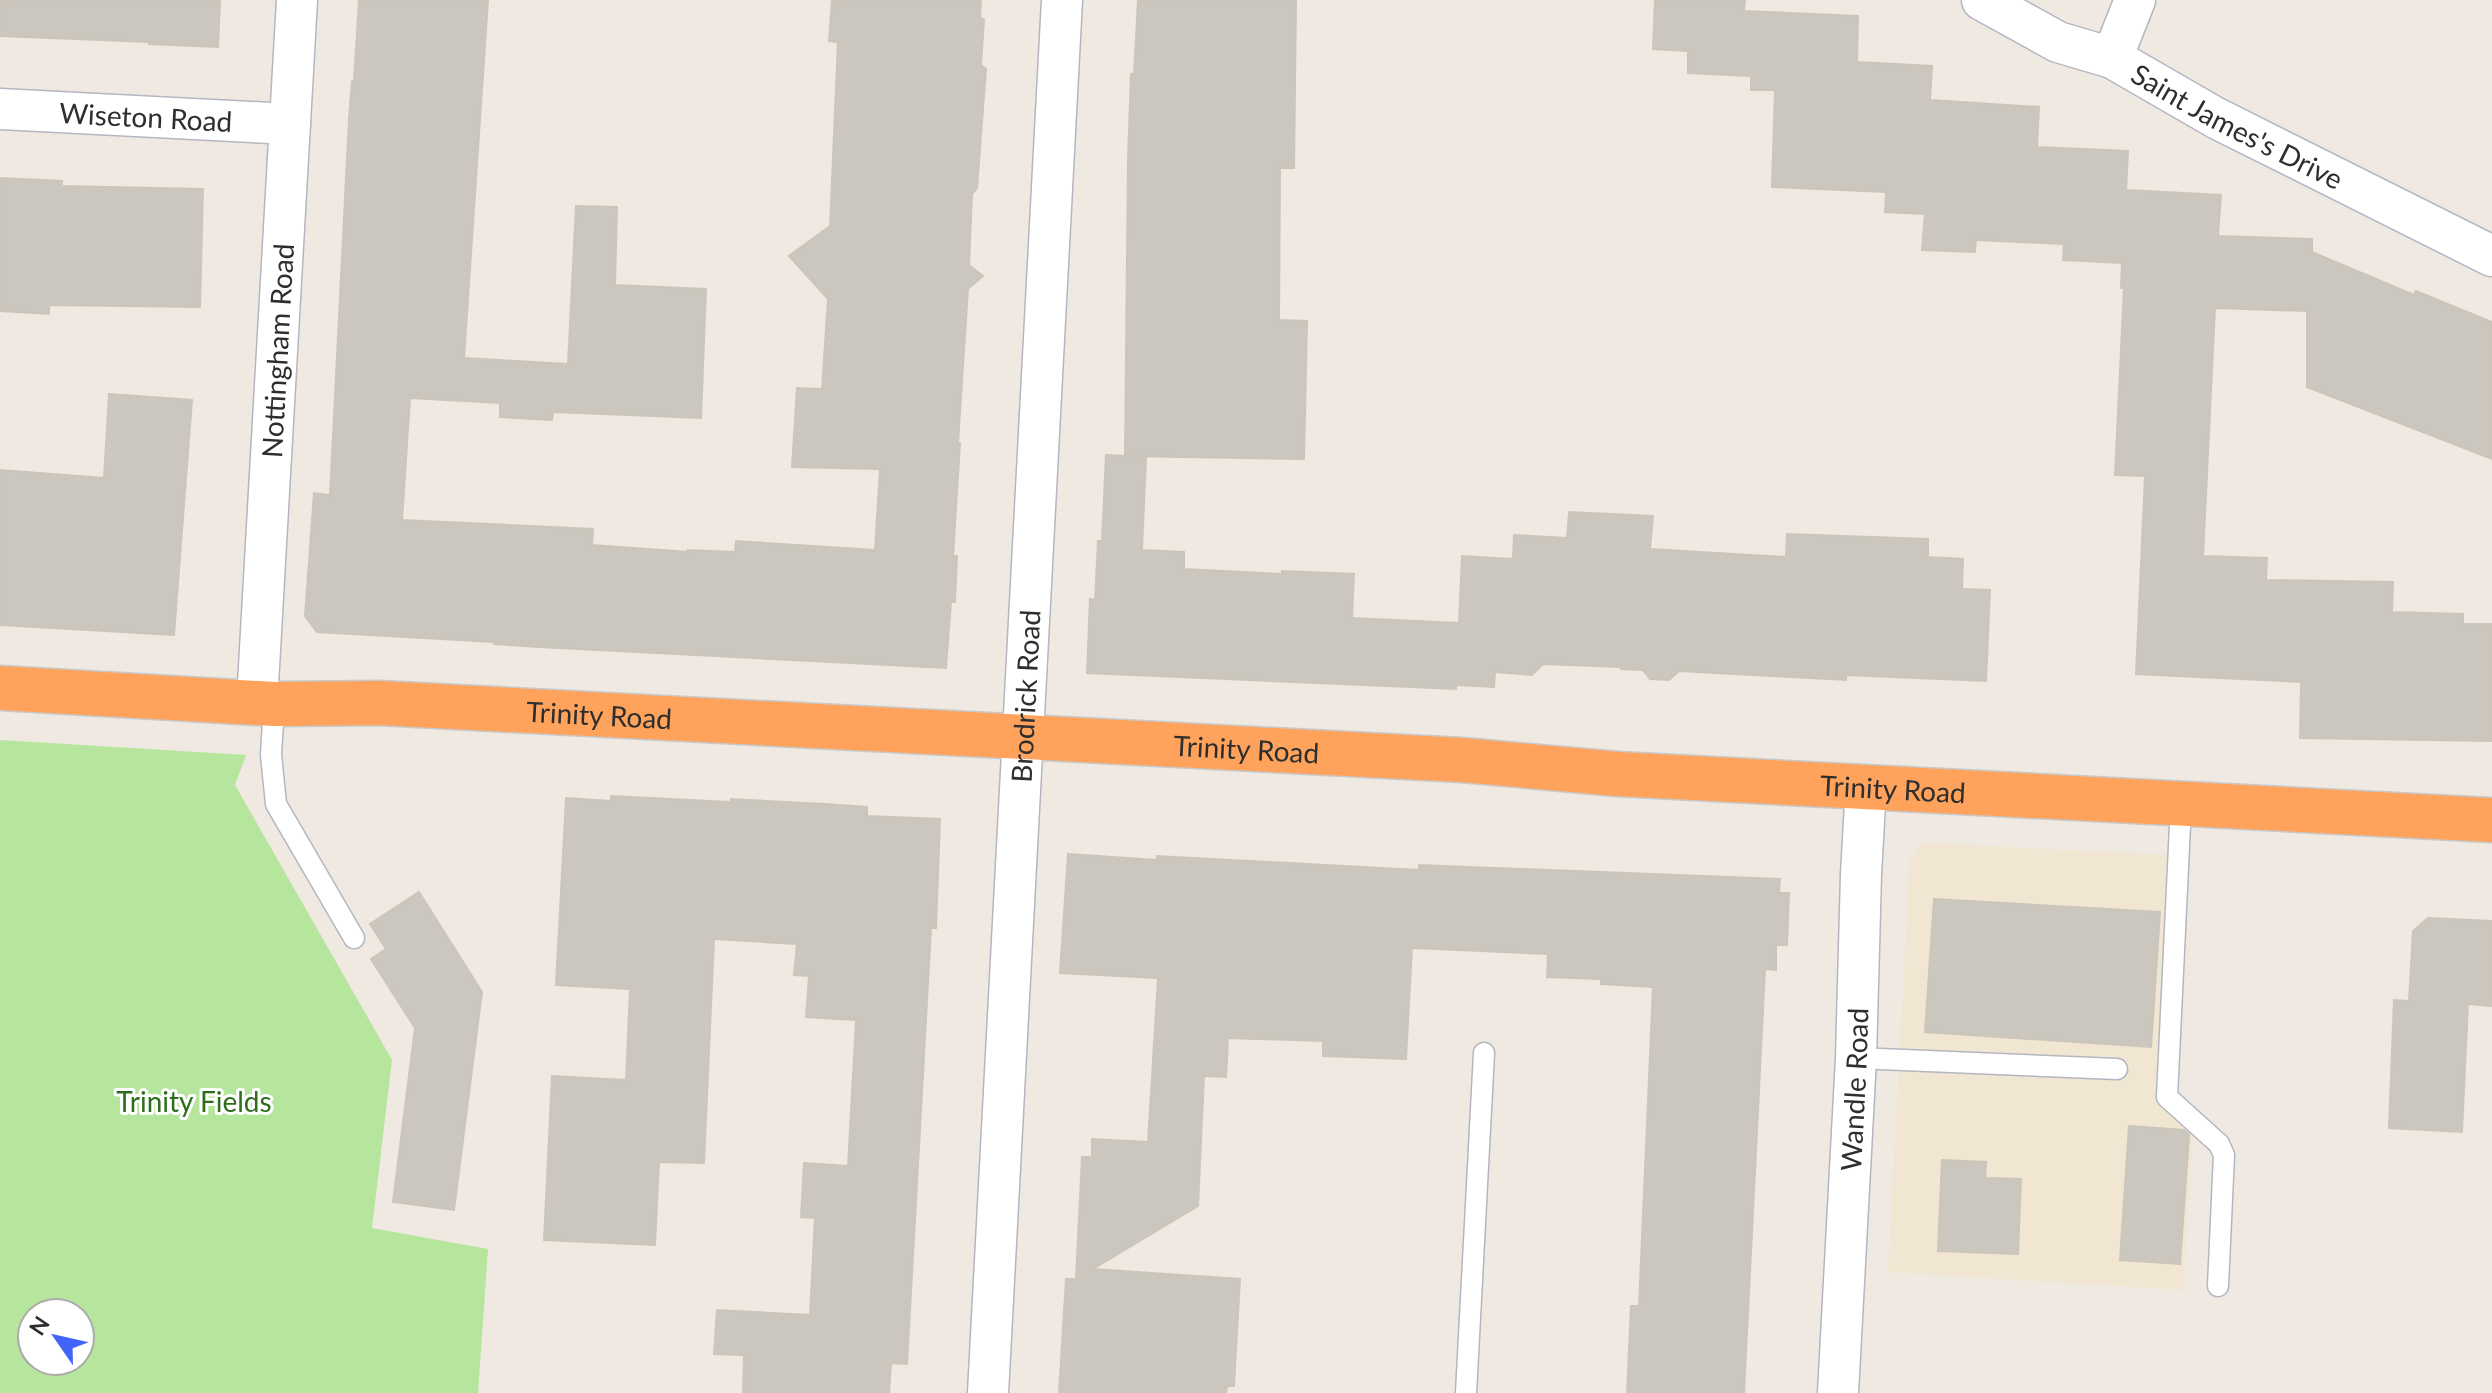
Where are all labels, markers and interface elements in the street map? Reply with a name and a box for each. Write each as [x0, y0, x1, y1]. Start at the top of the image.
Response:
street label: Saint James's Drive [2126, 56, 2349, 196]
street label: Wiseton Road [58, 95, 233, 138]
street label: Nottingham Road [254, 242, 300, 459]
street label: Brodrick Road [1003, 609, 1047, 783]
street label: Trinity Road [525, 694, 673, 735]
street label: Trinity Road [1173, 728, 1320, 769]
street label: Trinity Road [1819, 768, 1967, 809]
street label: Wandle Road [1833, 1007, 1874, 1172]
park label: Trinity Fields [116, 1084, 272, 1118]
north arrow [16, 1297, 96, 1377]
text: N [23, 1311, 55, 1340]

